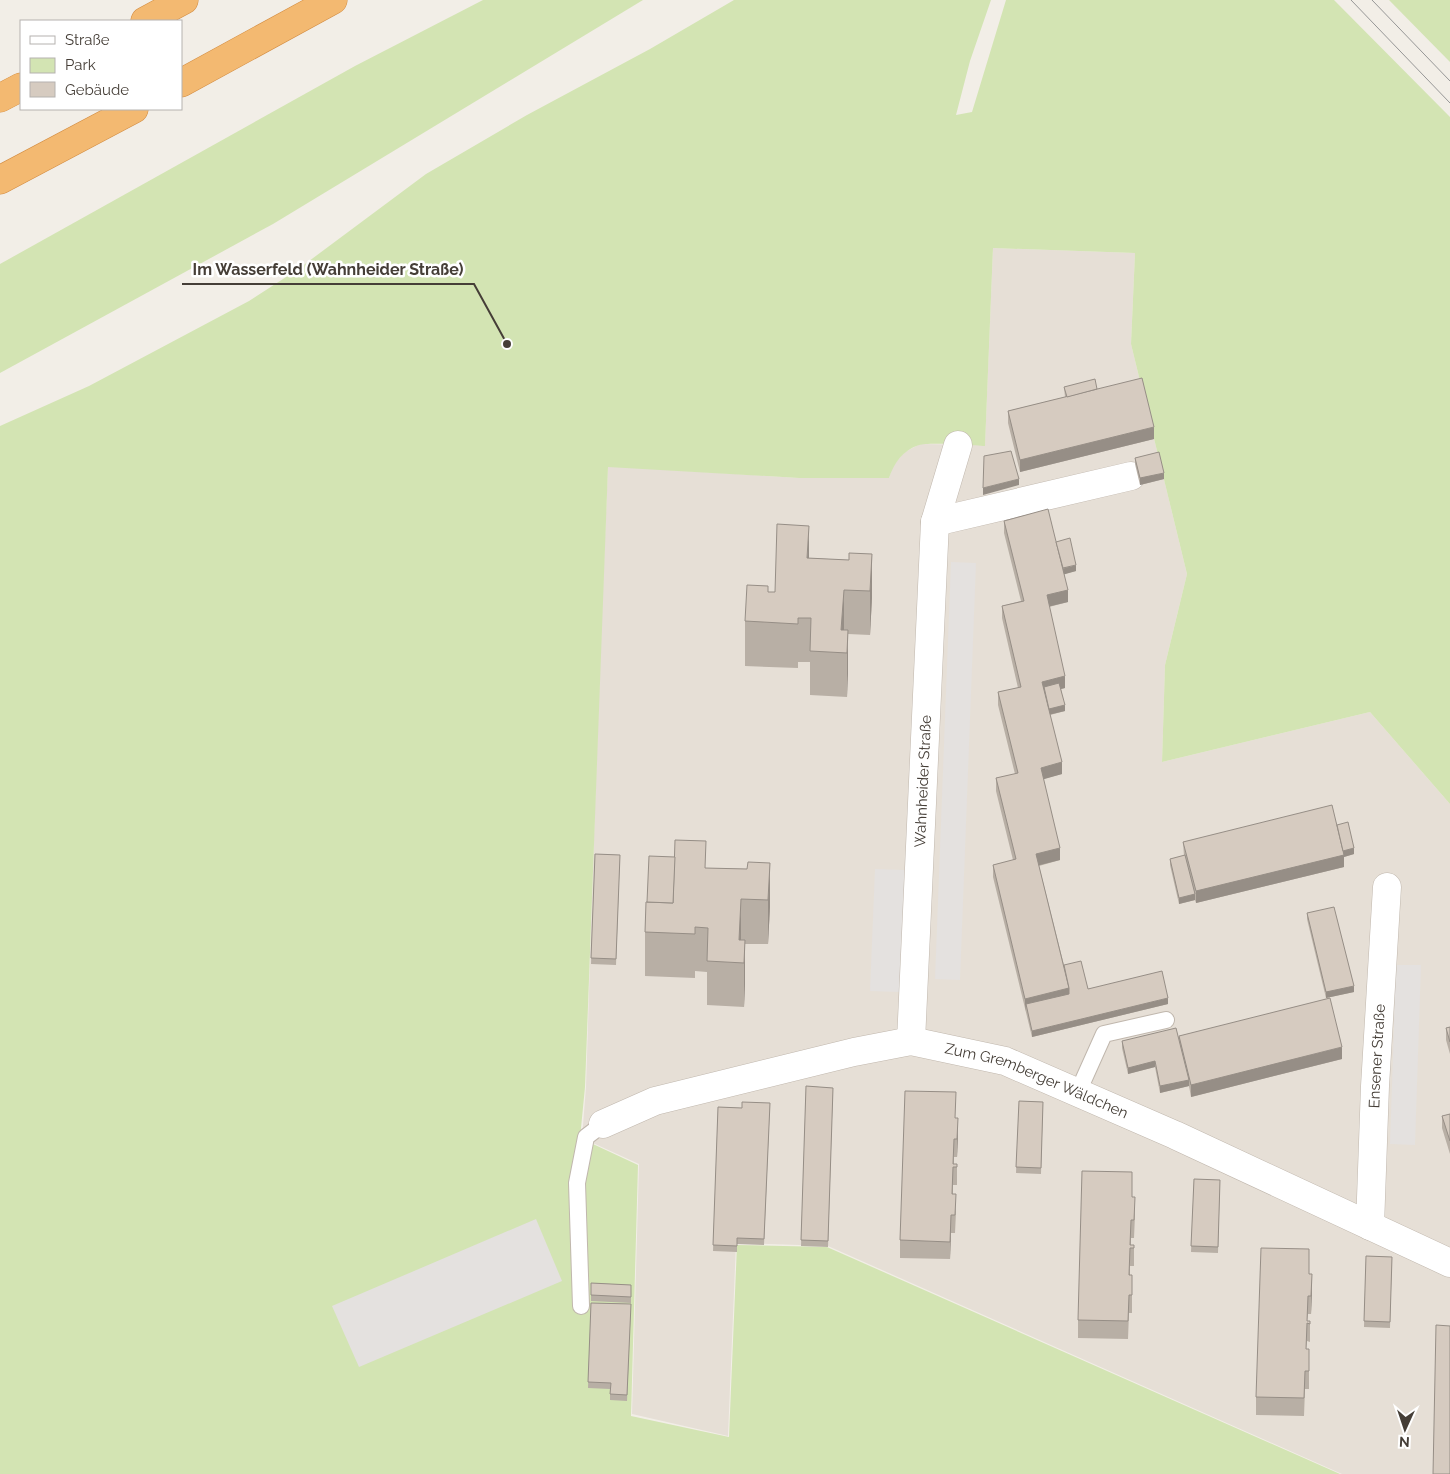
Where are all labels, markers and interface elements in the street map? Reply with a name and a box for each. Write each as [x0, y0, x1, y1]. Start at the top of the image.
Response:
legend [20, 20, 182, 110]
text: Straße [65, 31, 110, 49]
text: Park [65, 56, 96, 74]
text: Gebäude [65, 81, 129, 99]
callout: Im Wasserfeld (Wahnheider Straße) [182, 253, 474, 284]
text: Im Wasserfeld (Wahnheider Straße) [193, 260, 463, 279]
street label: Wahnheider Straße [911, 714, 935, 848]
street label: Ensener Straße [1365, 1003, 1389, 1109]
street label: Zum Gremberger Wäldchen [943, 1039, 1131, 1122]
north arrow [1380, 1404, 1430, 1454]
text: N [1399, 1434, 1410, 1450]

